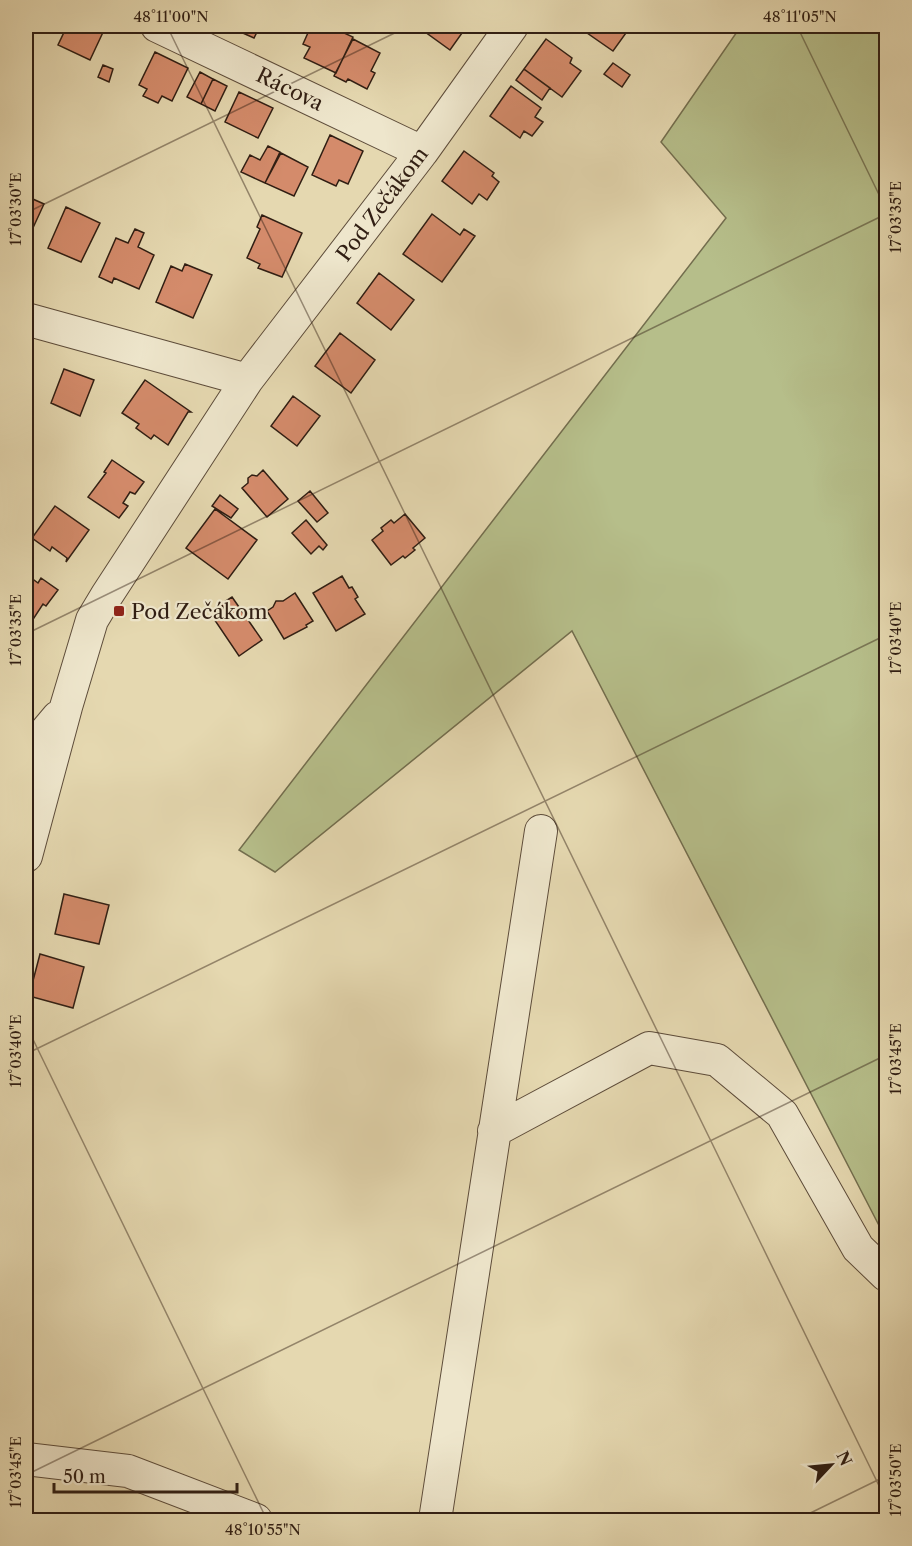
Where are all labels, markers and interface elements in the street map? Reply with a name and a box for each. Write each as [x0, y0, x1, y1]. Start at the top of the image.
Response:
text: 48°11'00"N [133, 7, 209, 26]
text: 48°11'05"N [763, 7, 837, 26]
street label: Rácova [252, 62, 328, 116]
street label: Pod Zečákom [331, 142, 433, 266]
text: 17°03'30"E [6, 172, 25, 246]
text: 17°03'35"E [886, 181, 905, 253]
text: 17°03'35"E [6, 594, 25, 666]
place label: Pod Zečákom [131, 599, 268, 624]
text: 17°03'40"E [886, 602, 905, 675]
marker: Pod Zečákom [112, 604, 126, 618]
text: 17°03'40"E [6, 1015, 25, 1088]
text: 17°03'45"E [886, 1023, 905, 1095]
north arrow [801, 1435, 861, 1495]
text: 17°03'45"E [6, 1436, 25, 1508]
text: 17°03'50"E [886, 1443, 905, 1517]
text: N [832, 1448, 857, 1469]
scale bar [54, 1456, 237, 1494]
text: 50 m [63, 1466, 106, 1488]
text: 48°10'55"N [225, 1520, 301, 1539]

